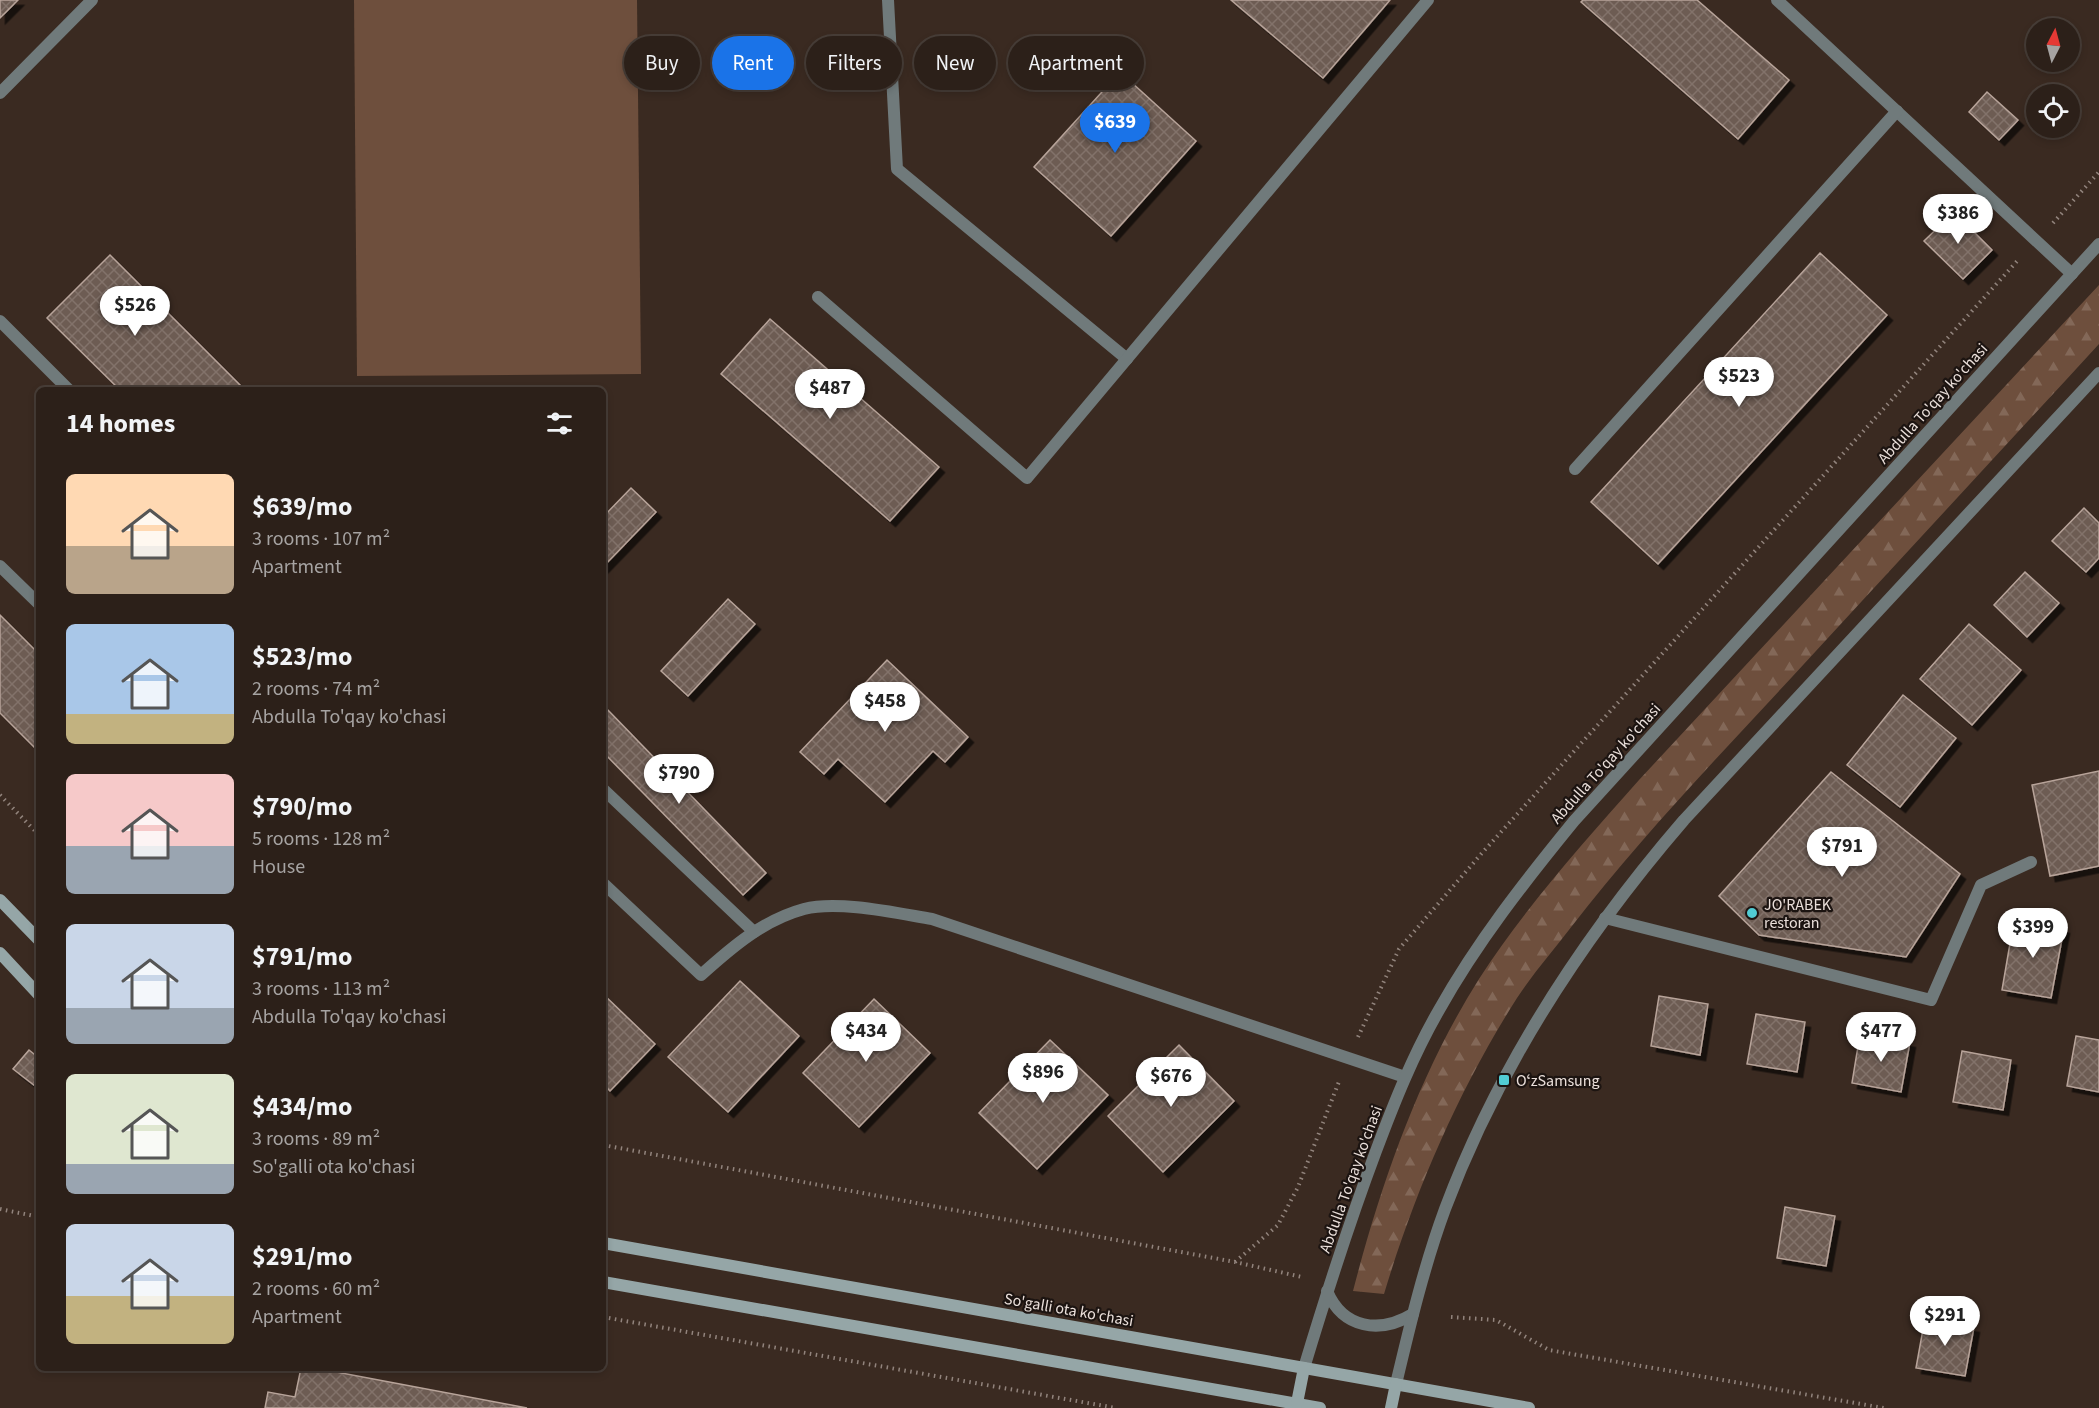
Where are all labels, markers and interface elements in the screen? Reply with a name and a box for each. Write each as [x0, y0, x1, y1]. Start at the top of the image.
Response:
north arrow [2026, 18, 2080, 72]
map controls [2026, 18, 2080, 138]
chip: Buy [624, 36, 700, 90]
chip: Rent [712, 36, 794, 90]
chip: Filters [806, 36, 902, 90]
chip: New [914, 36, 996, 90]
chip: Apartment [1008, 36, 1144, 90]
button: locate [2026, 84, 2080, 138]
pin: $639 [1079, 103, 1151, 154]
text: $639 [1094, 108, 1136, 136]
pin: $386 [1922, 194, 1994, 245]
text: $386 [1937, 199, 1979, 227]
pin: $526 [99, 286, 171, 337]
text: $526 [114, 291, 156, 319]
street label: Abdulla To'qay ko'chasi [1873, 339, 1993, 469]
pin: $523 [1703, 357, 1775, 408]
text: $523 [1718, 362, 1760, 390]
pin: $487 [794, 369, 866, 420]
text: $487 [809, 374, 851, 402]
text: 14 homes [66, 405, 175, 442]
icon: filters [543, 407, 576, 440]
text: $639/mo [252, 488, 352, 525]
icon: home [114, 498, 186, 570]
text: 3 rooms · 107 m² [252, 525, 390, 553]
text: Apartment [252, 553, 342, 581]
text: $523/mo [252, 638, 352, 675]
icon: home [114, 648, 186, 720]
text: 2 rooms · 74 m² [252, 675, 380, 703]
pin: $458 [849, 682, 921, 733]
text: $458 [864, 687, 906, 715]
street label: Abdulla To'qay ko'chasi [1546, 699, 1666, 829]
text: Abdulla To'qay ko'chasi [252, 703, 446, 731]
pin: $790 [643, 754, 715, 805]
text: $790 [658, 759, 700, 787]
text: $790/mo [252, 788, 352, 825]
icon: home [114, 798, 186, 870]
text: 5 rooms · 128 m² [252, 825, 390, 853]
pin: $791 [1806, 827, 1878, 878]
text: $791 [1821, 832, 1863, 860]
text: House [252, 853, 305, 881]
place label: JO'RABEK restoran [1764, 894, 1832, 934]
marker: JO'RABEK restoran [1745, 906, 1759, 920]
pin: $399 [1997, 908, 2069, 959]
text: $399 [2012, 913, 2054, 941]
text: $791/mo [252, 938, 352, 975]
icon: home [114, 948, 186, 1020]
text: 3 rooms · 113 m² [252, 975, 390, 1003]
text: Abdulla To'qay ko'chasi [252, 1003, 446, 1031]
pin: $434 [830, 1012, 902, 1063]
pin: $477 [1845, 1012, 1917, 1063]
text: $434 [845, 1017, 887, 1045]
text: $477 [1860, 1017, 1902, 1045]
pin: $896 [1007, 1053, 1079, 1104]
pin: $676 [1135, 1057, 1207, 1108]
text: $896 [1022, 1058, 1064, 1086]
text: $676 [1150, 1062, 1192, 1090]
place label: OʻzSamsung [1516, 1070, 1600, 1092]
marker: OʻzSamsung [1497, 1073, 1511, 1087]
text: $434/mo [252, 1088, 352, 1125]
icon: home [114, 1098, 186, 1170]
street label: Abdulla To'qay ko'chasi [1314, 1103, 1388, 1256]
text: 3 rooms · 89 m² [252, 1125, 380, 1153]
text: So'galli ota ko'chasi [252, 1153, 415, 1181]
text: $291/mo [252, 1238, 352, 1275]
icon: home [114, 1248, 186, 1320]
text: 2 rooms · 60 m² [252, 1275, 380, 1303]
street label: So'galli ota ko'chasi [1003, 1288, 1135, 1332]
pin: $291 [1909, 1296, 1981, 1347]
text: $291 [1924, 1301, 1966, 1329]
text: Apartment [252, 1303, 342, 1331]

